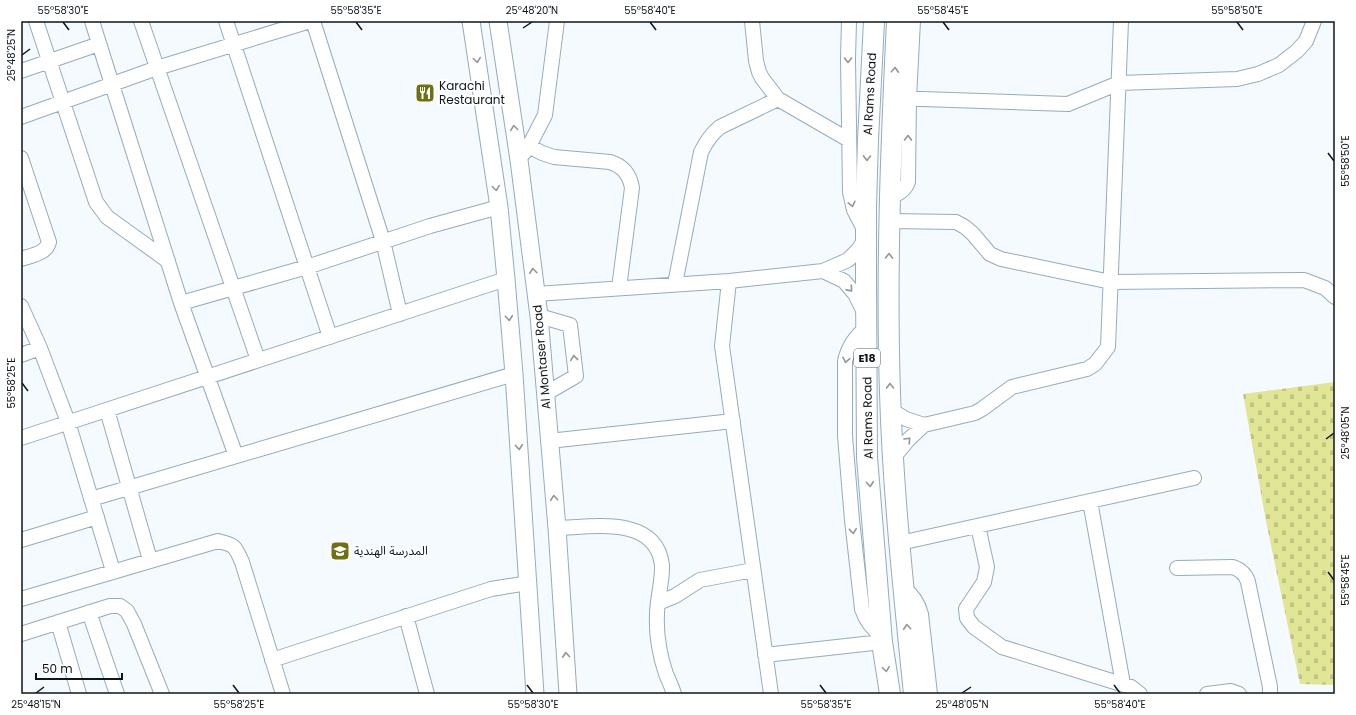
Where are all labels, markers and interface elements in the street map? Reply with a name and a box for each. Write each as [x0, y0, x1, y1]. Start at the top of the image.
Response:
text: 55°58'30"E [37, 3, 89, 18]
text: 55°58'35"E [330, 3, 382, 18]
text: 25°48'20"N [506, 3, 558, 18]
text: 55°58'40"E [624, 3, 676, 18]
text: 55°58'45"E [917, 3, 969, 18]
text: 55°58'50"E [1211, 3, 1263, 18]
text: 25°48'25"N [4, 29, 19, 81]
street label: Al Rams Road [859, 52, 880, 136]
one-way arrow [472, 57, 481, 63]
one-way arrow [844, 57, 852, 63]
one-way arrow [890, 67, 899, 73]
place label: Karachi Restaurant [439, 77, 505, 108]
restaurant icon: Karachi Restaurant [414, 82, 436, 104]
one-way arrow [510, 125, 519, 131]
one-way arrow [904, 135, 913, 141]
text: 55°58'50"E [1338, 135, 1353, 187]
one-way arrow [863, 155, 872, 161]
one-way arrow [491, 185, 500, 191]
one-way arrow [848, 200, 856, 207]
one-way arrow [885, 253, 894, 259]
one-way arrow [529, 267, 538, 274]
one-way arrow [845, 284, 853, 292]
street label: Al Montaser Road [528, 304, 555, 410]
one-way arrow [505, 314, 514, 321]
road number: E18 [854, 349, 880, 367]
one-way arrow [570, 355, 579, 361]
one-way arrow [842, 356, 850, 363]
text: 55°58'25"E [4, 358, 19, 408]
street label: Al Rams Road [858, 377, 877, 459]
one-way arrow [885, 383, 894, 389]
text: 25°48'05"N [1338, 407, 1353, 459]
one-way arrow [903, 438, 910, 445]
one-way arrow [514, 444, 523, 450]
one-way arrow [865, 481, 874, 487]
one-way arrow [550, 495, 559, 501]
one-way arrow [848, 528, 857, 534]
school or university icon: المدرسة الهندية [329, 540, 351, 562]
place label: المدرسة الهندية [354, 542, 428, 559]
text: 55°58'45"E [1338, 554, 1353, 606]
one-way arrow [903, 624, 912, 630]
one-way arrow [561, 652, 570, 658]
scale bar [36, 655, 122, 681]
text: 50 m [42, 660, 73, 677]
one-way arrow [881, 666, 890, 672]
text: 25°48'15"N [11, 697, 61, 712]
text: 55°58'25"E [214, 697, 264, 712]
text: 55°58'30"E [507, 697, 559, 712]
text: 55°58'35"E [800, 697, 852, 712]
text: 25°48'05"N [936, 697, 988, 712]
text: 55°58'40"E [1094, 697, 1146, 712]

